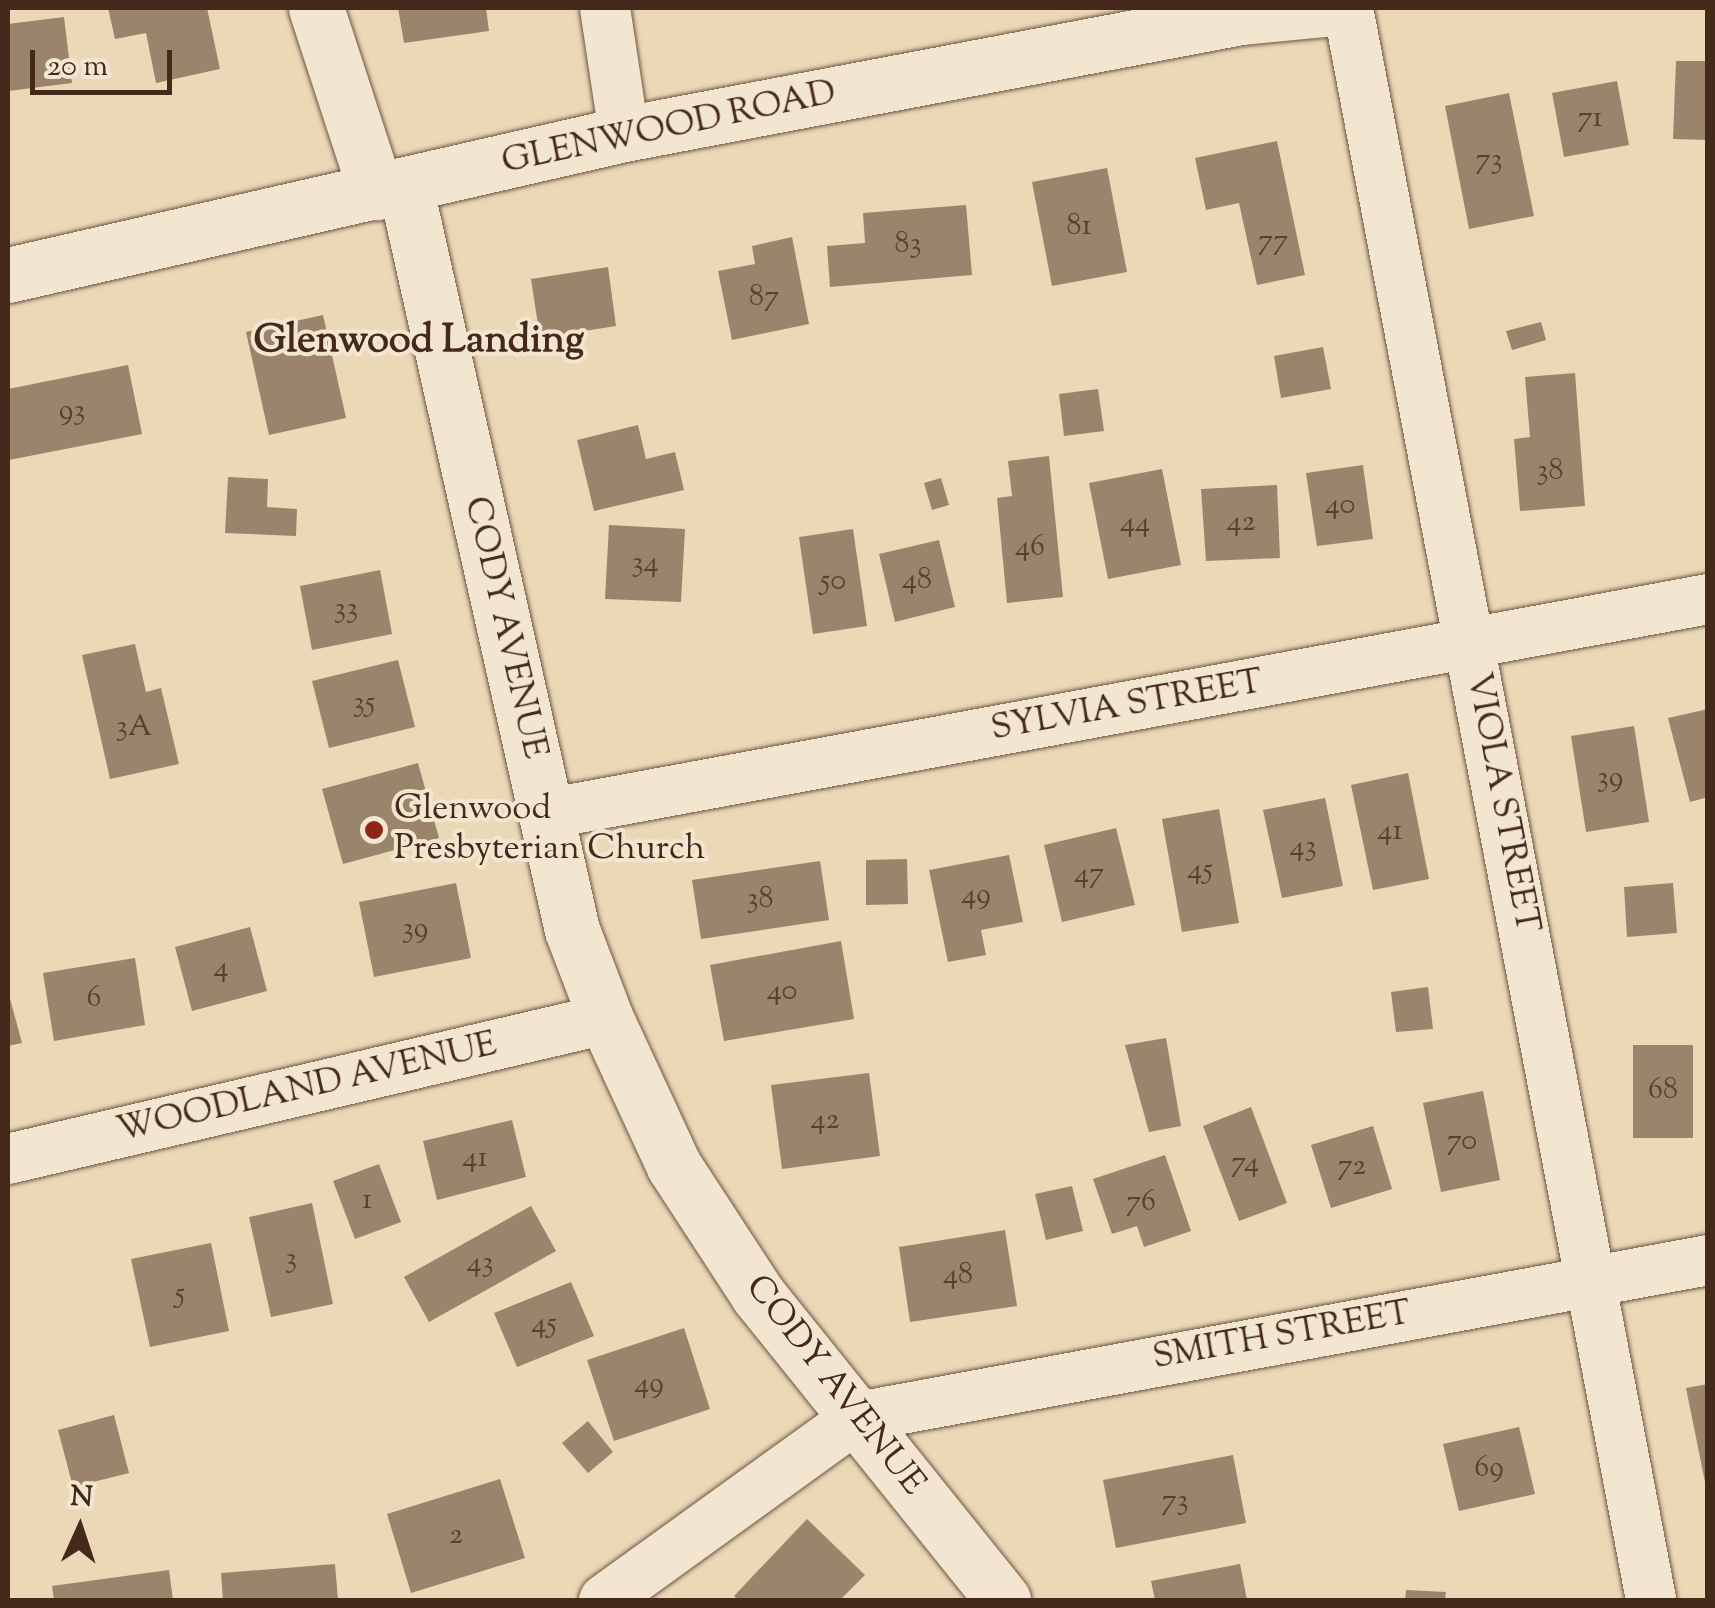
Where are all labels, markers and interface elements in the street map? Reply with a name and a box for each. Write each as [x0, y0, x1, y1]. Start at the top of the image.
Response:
scale bar [35, 30, 178, 92]
text: 20 m [47, 46, 108, 89]
street label: GLENWOOD ROAD [498, 73, 840, 185]
house number: 71 [1577, 101, 1603, 137]
house number: 73 [1475, 143, 1503, 179]
house number: 81 [1066, 209, 1092, 245]
house number: 77 [1258, 224, 1288, 260]
house number: 83 [894, 227, 922, 263]
house number: 87 [749, 280, 779, 316]
district label: Glenwood Landing [254, 318, 584, 366]
house number: 93 [59, 394, 85, 430]
house number: 38 [1536, 454, 1564, 490]
house number: 40 [1325, 488, 1355, 524]
street label: CODY AVENUE [453, 493, 555, 763]
house number: 42 [1226, 505, 1256, 541]
house number: 44 [1120, 506, 1150, 542]
house number: 46 [1015, 530, 1045, 566]
house number: 34 [631, 546, 659, 582]
house number: 48 [902, 563, 932, 599]
house number: 50 [820, 564, 846, 600]
house number: 33 [334, 592, 358, 628]
street label: SYLVIA STREET [988, 662, 1266, 752]
street label: VIOLA STREET [1455, 669, 1547, 937]
house number: 35 [353, 686, 375, 722]
house number: 3A [116, 710, 152, 746]
house number: 39 [1597, 761, 1623, 797]
place label: Glenwood Presbyterian Church [394, 789, 705, 871]
house number: 41 [1377, 814, 1403, 850]
marker: Glenwood Presbyterian Church [363, 819, 385, 841]
house number: 43 [1289, 830, 1317, 866]
house number: 45 [1187, 853, 1213, 889]
house number: 47 [1074, 857, 1104, 893]
house number: 49 [961, 878, 991, 914]
house number: 38 [746, 882, 774, 918]
house number: 39 [402, 912, 428, 948]
house number: 4 [213, 951, 229, 987]
house number: 40 [767, 974, 797, 1010]
house number: 6 [87, 981, 101, 1017]
street label: WOODLAND AVENUE [113, 1025, 501, 1153]
house number: 68 [1648, 1073, 1678, 1109]
house number: 42 [810, 1103, 840, 1139]
house number: 70 [1447, 1124, 1477, 1160]
house number: 41 [462, 1141, 488, 1177]
house number: 74 [1231, 1146, 1259, 1182]
house number: 72 [1338, 1149, 1366, 1185]
house number: 1 [362, 1183, 372, 1219]
house number: 76 [1126, 1185, 1156, 1221]
house number: 3 [285, 1242, 297, 1278]
house number: 43 [466, 1246, 494, 1282]
house number: 48 [943, 1258, 973, 1294]
street label: CODY AVENUE [735, 1268, 933, 1504]
house number: 5 [175, 1277, 185, 1313]
street label: SMITH STREET [1150, 1294, 1414, 1380]
house number: 45 [531, 1307, 557, 1343]
house number: 49 [634, 1367, 664, 1403]
house number: 69 [1474, 1451, 1504, 1487]
text: N [69, 1477, 94, 1519]
north arrow [30, 1478, 130, 1578]
house number: 73 [1161, 1484, 1189, 1520]
house number: 2 [449, 1518, 463, 1554]

